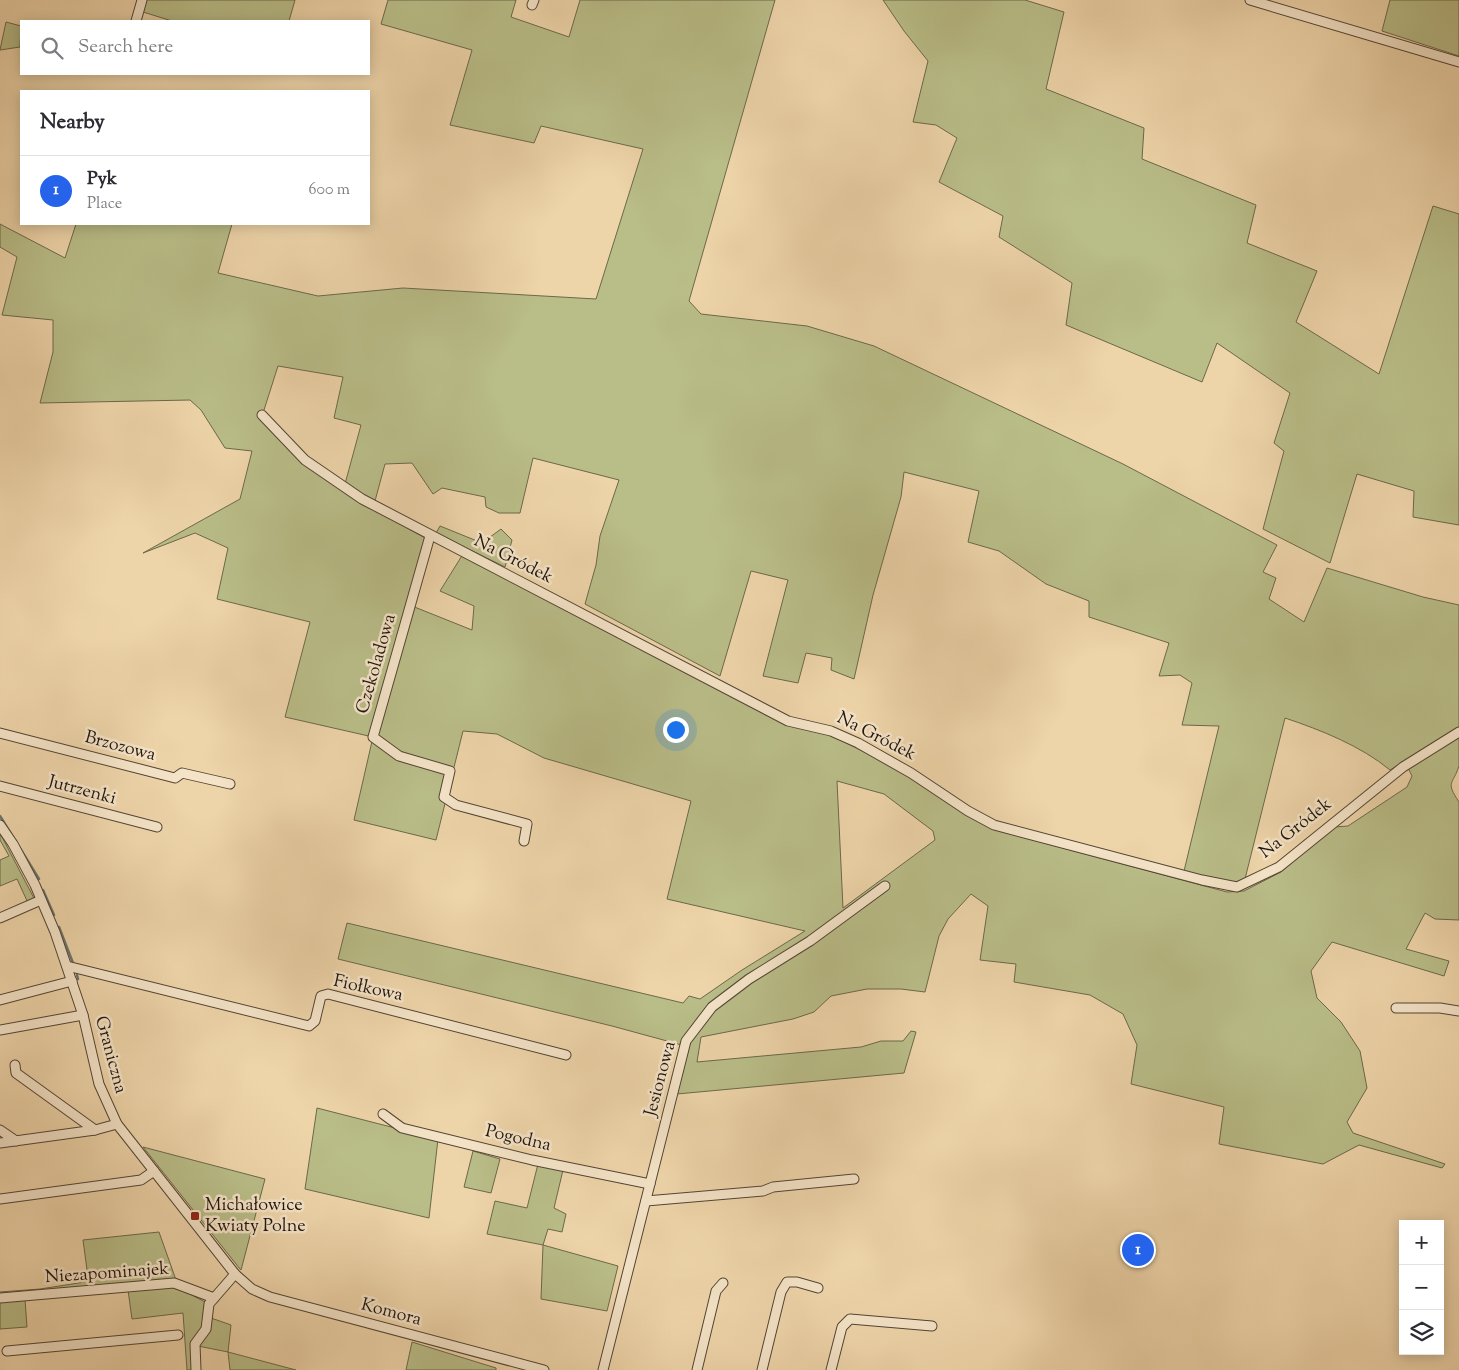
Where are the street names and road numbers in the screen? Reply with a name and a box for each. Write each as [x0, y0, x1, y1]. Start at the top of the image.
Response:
street label: Na Gródek [469, 529, 557, 591]
street label: Czekoladowa [350, 611, 404, 717]
street label: Na Gródek [832, 706, 920, 768]
street label: Brzozowa [82, 725, 158, 769]
street label: Jutrzenki [44, 769, 119, 813]
street label: Na Gródek [1254, 792, 1338, 866]
street label: Fiołkowa [331, 969, 405, 1009]
street label: Graniczna [87, 1013, 133, 1097]
street label: Jesionowa [638, 1038, 684, 1121]
street label: Pogodna [482, 1119, 554, 1159]
street label: Niezapominajek [44, 1257, 170, 1291]
street label: Komora [358, 1292, 424, 1334]

